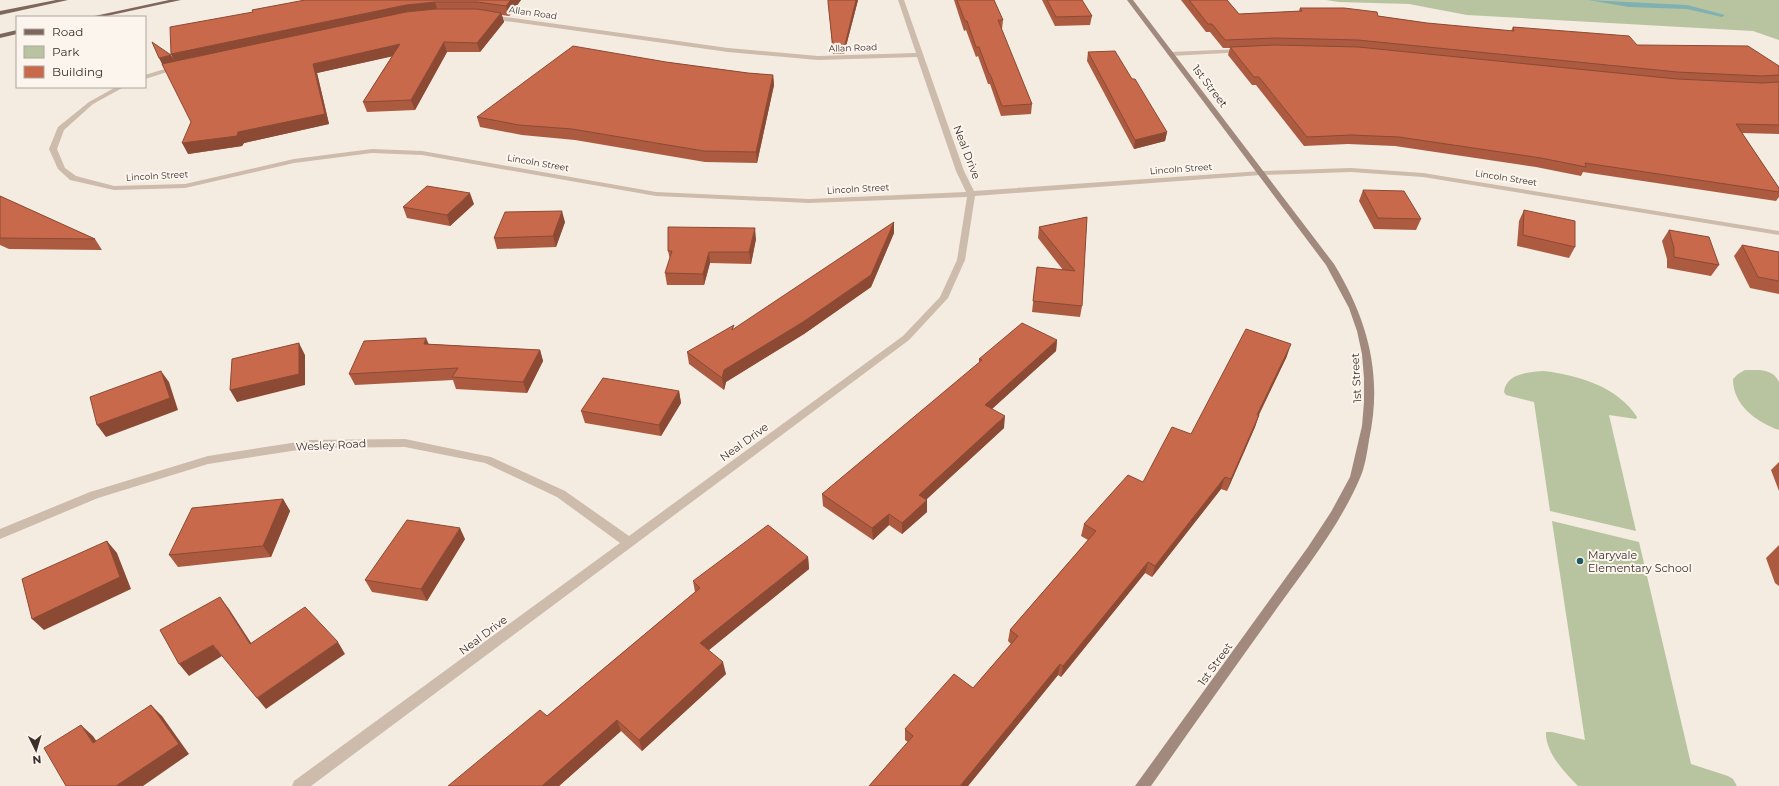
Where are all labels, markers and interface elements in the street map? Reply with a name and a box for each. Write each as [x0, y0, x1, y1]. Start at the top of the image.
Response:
street label: Allan Road [508, 4, 558, 21]
legend [16, 16, 146, 88]
text: Road [52, 24, 83, 39]
street label: Allan Road [829, 41, 877, 54]
text: Park [52, 44, 80, 59]
street label: 1st Street [1189, 62, 1231, 111]
text: Building [52, 64, 103, 79]
street label: Neal Drive [950, 123, 984, 181]
street label: Lincoln Street [506, 152, 570, 173]
street label: Lincoln Street [1149, 161, 1213, 176]
street label: Lincoln Street [1474, 167, 1538, 188]
street label: Lincoln Street [125, 168, 189, 183]
street label: Lincoln Street [826, 181, 890, 196]
street label: 1st Street [1348, 352, 1364, 403]
street label: Neal Drive [717, 420, 771, 464]
street label: Wesley Road [295, 436, 367, 454]
place label: Maryvale Elementary School [1588, 548, 1692, 575]
marker: Maryvale Elementary School [1575, 556, 1585, 566]
street label: Neal Drive [456, 612, 510, 658]
street label: 1st Street [1195, 639, 1236, 688]
north arrow [16, 730, 56, 770]
text: N [32, 753, 42, 767]

